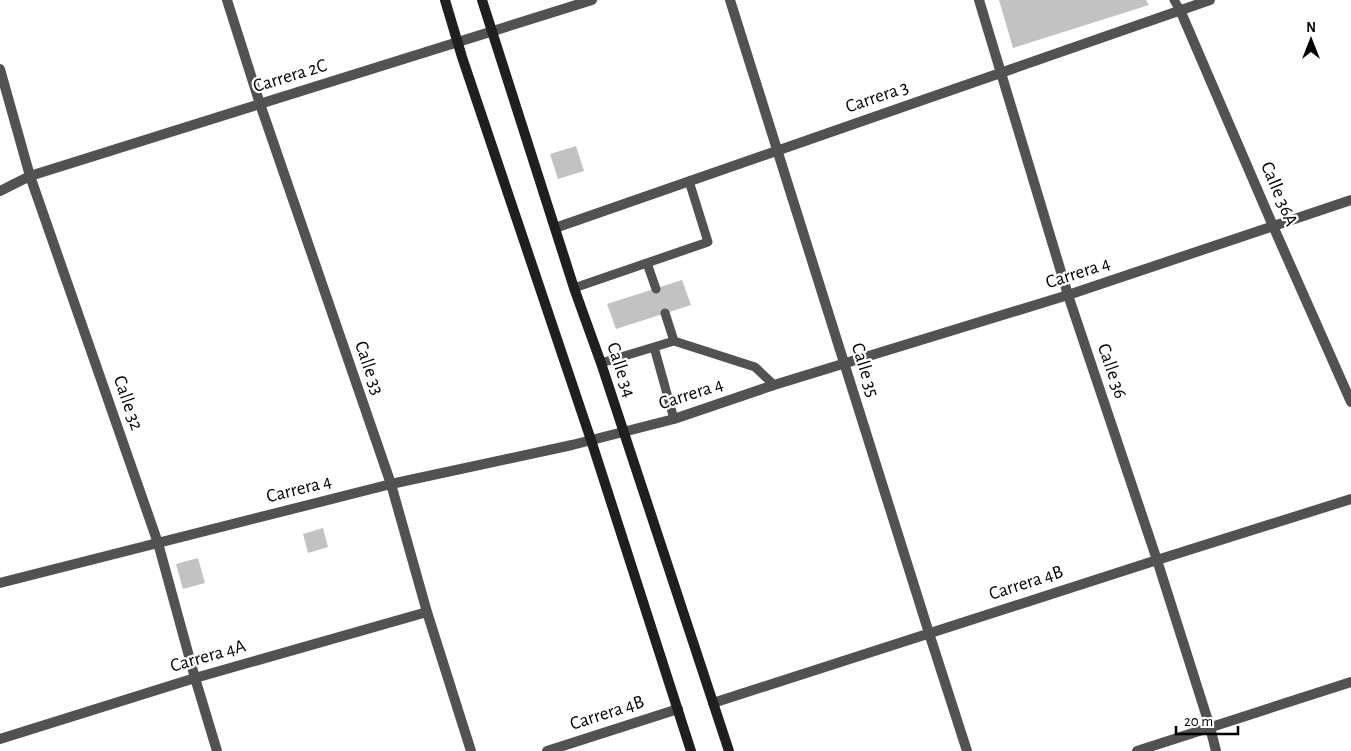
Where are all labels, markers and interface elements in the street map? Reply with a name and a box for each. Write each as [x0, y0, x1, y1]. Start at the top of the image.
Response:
north arrow [1286, 15, 1336, 65]
text: N [1306, 21, 1316, 35]
street label: Carrera 2C [251, 56, 329, 96]
street label: Carrera 3 [843, 77, 911, 117]
street label: Calle 36A [1257, 159, 1301, 229]
street label: Carrera 4 [1043, 254, 1113, 292]
street label: Calle 33 [351, 339, 387, 397]
street label: Calle 34 [603, 340, 639, 400]
street label: Calle 35 [848, 341, 882, 399]
street label: Calle 36 [1094, 341, 1130, 401]
street label: Calle 32 [110, 373, 146, 433]
street label: Carrera 4 [656, 375, 726, 413]
street label: Carrera 4 [264, 472, 334, 506]
street label: Carrera 4B [987, 562, 1065, 604]
street label: Carrera 4A [168, 636, 248, 676]
street label: Carrera 4B [568, 692, 646, 734]
scale bar [1176, 704, 1238, 736]
text: 20 m [1184, 714, 1213, 729]

